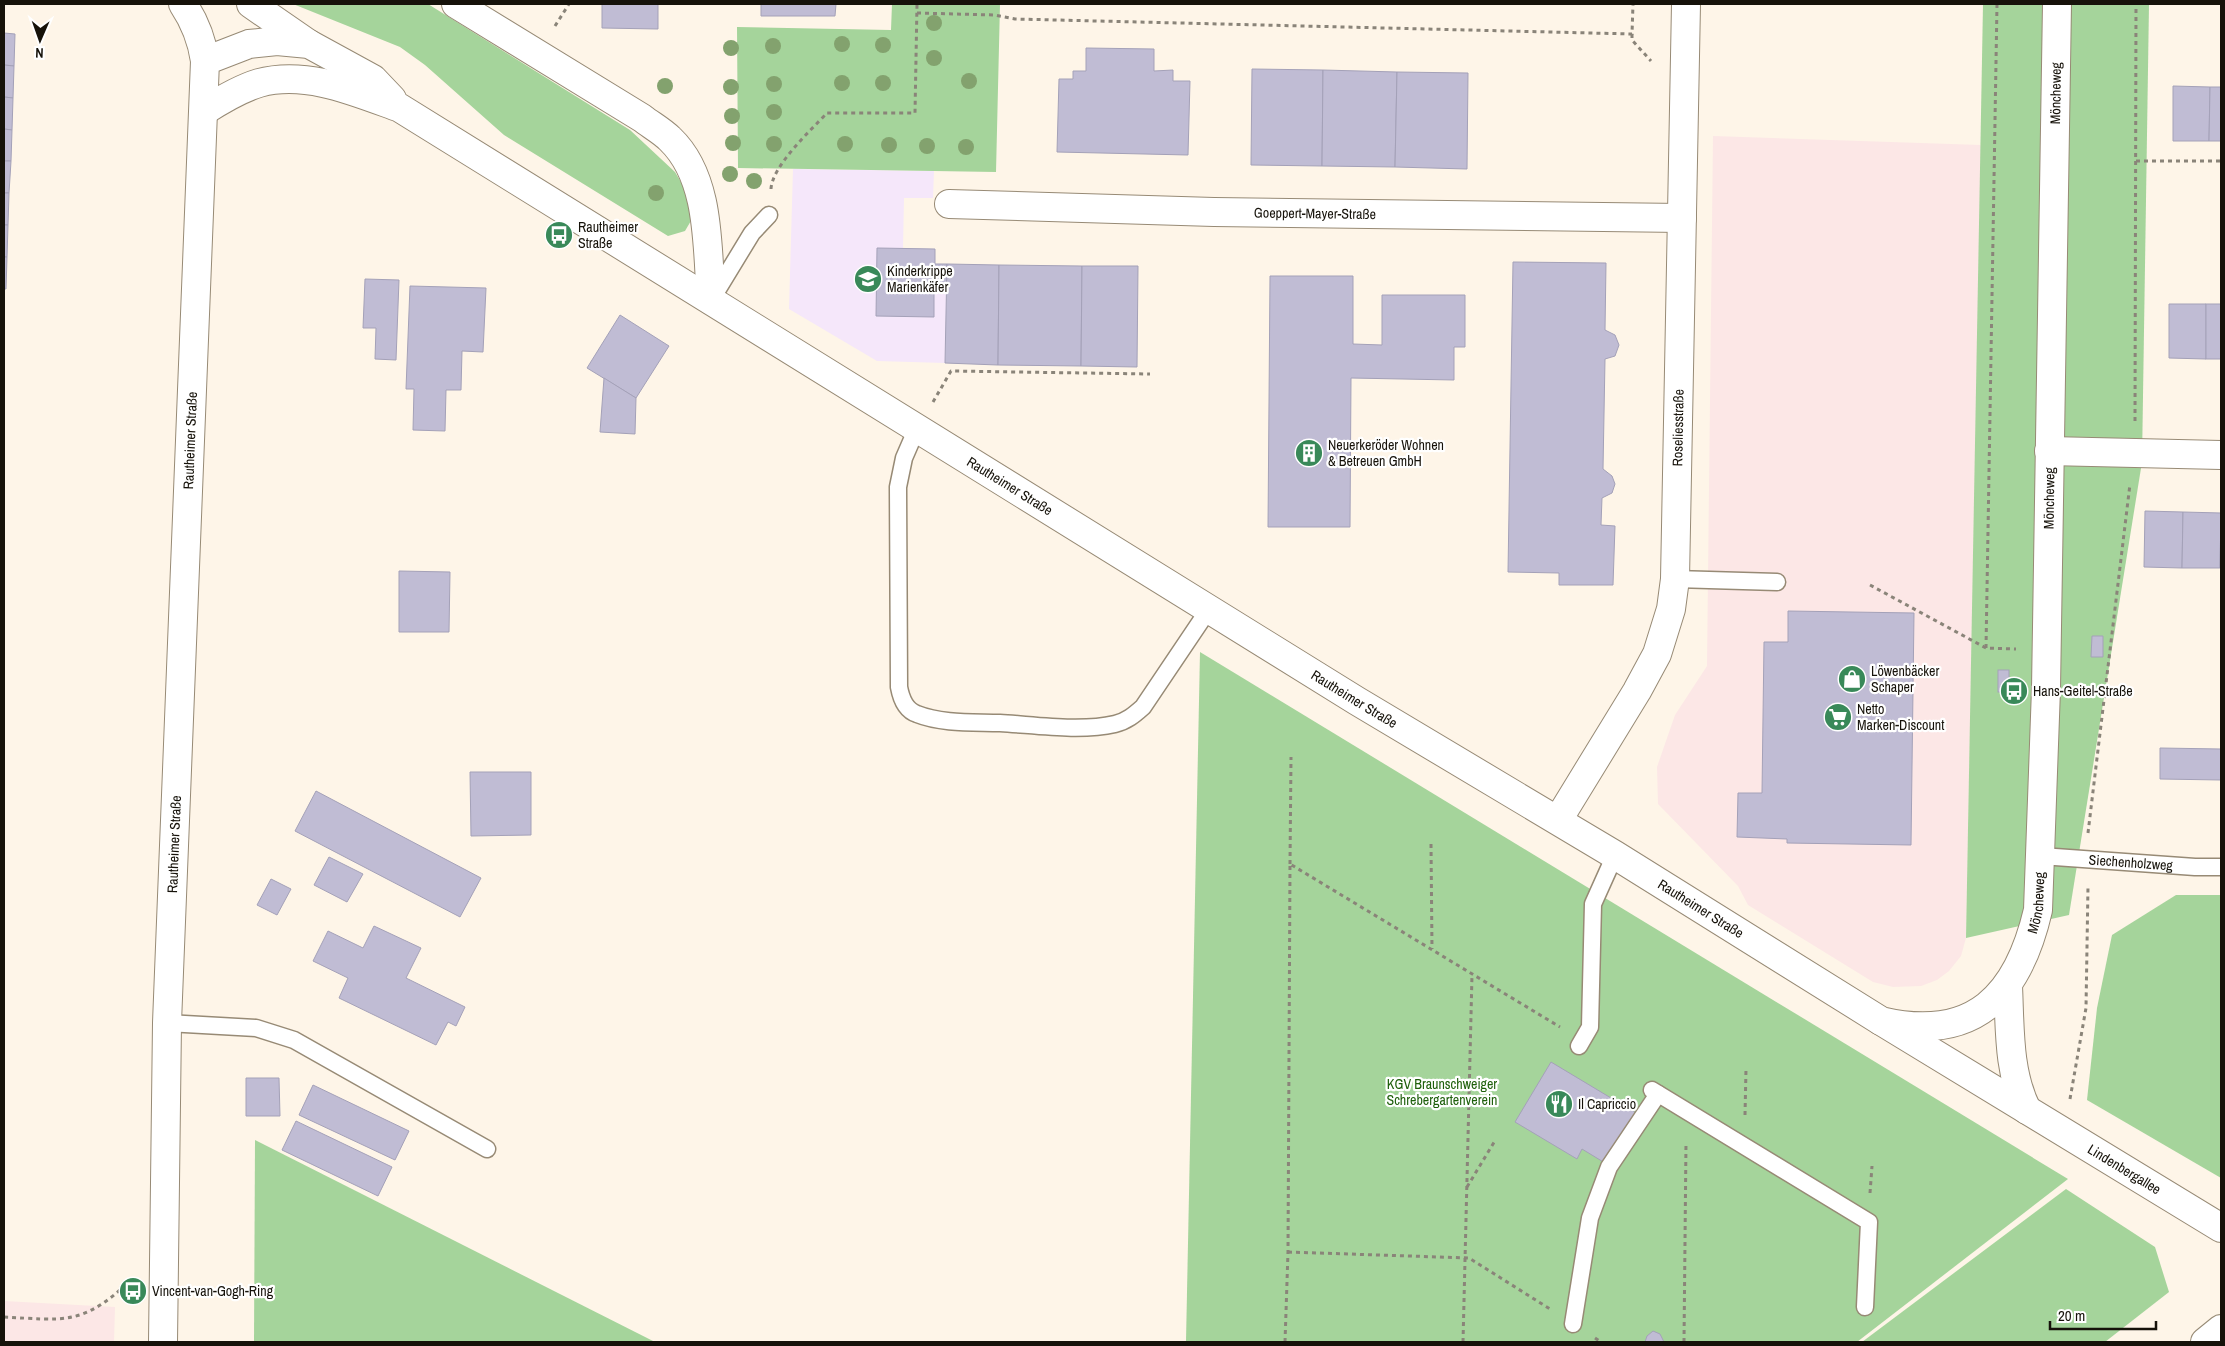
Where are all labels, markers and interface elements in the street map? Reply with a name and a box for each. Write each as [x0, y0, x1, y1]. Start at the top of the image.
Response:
north arrow [15, 15, 65, 65]
text: N [35, 44, 44, 62]
street label: Möncheweg [2046, 61, 2065, 124]
street label: Goeppert-Mayer-Straße [1254, 204, 1376, 223]
place label: Rautheimer Straße [578, 218, 638, 252]
bus stop icon: Rautheimer Straße [544, 220, 574, 250]
place label: Kinderkrippe Marienkäfer [887, 262, 953, 296]
school or university icon: Kinderkrippe Marienkäfer [853, 264, 883, 294]
street label: Roseliesstraße [1668, 389, 1688, 467]
street label: Rautheimer Straße [179, 391, 201, 490]
place label: Neuerkeröder Wohnen & Betreuen GmbH [1328, 436, 1444, 470]
building icon: Neuerkeröder Wohnen & Betreuen GmbH [1294, 438, 1324, 468]
street label: Rautheimer Straße [964, 452, 1056, 519]
street label: Möncheweg [2040, 466, 2059, 529]
place label: Löwenbäcker Schaper [1871, 662, 1939, 696]
shop icon: Löwenbäcker Schaper [1837, 664, 1867, 694]
street label: Rautheimer Straße [1308, 666, 1401, 732]
bus stop icon: Hans-Geitel-Straße [1999, 676, 2029, 706]
place label: Hans-Geitel-Straße [2033, 682, 2133, 700]
place label: Netto Marken-Discount [1857, 700, 1944, 734]
supermarket icon: Netto Marken-Discount [1823, 702, 1853, 732]
street label: Rautheimer Straße [163, 795, 185, 893]
street label: Siechenholzweg [2088, 850, 2174, 874]
street label: Möncheweg [2023, 871, 2048, 936]
street label: Rautheimer Straße [1655, 875, 1747, 942]
park label: KGV Braunschweiger Schrebergartenverein [1386, 1075, 1498, 1109]
restaurant icon: Il Capriccio [1544, 1089, 1574, 1119]
place label: Il Capriccio [1578, 1095, 1636, 1113]
street label: Lindenbergallee [2085, 1140, 2164, 1198]
bus stop icon: Vincent-van-Gogh-Ring [118, 1276, 148, 1306]
place label: Vincent-van-Gogh-Ring [152, 1282, 274, 1300]
scale bar [2050, 1298, 2156, 1330]
text: 20 m [2058, 1305, 2085, 1326]

